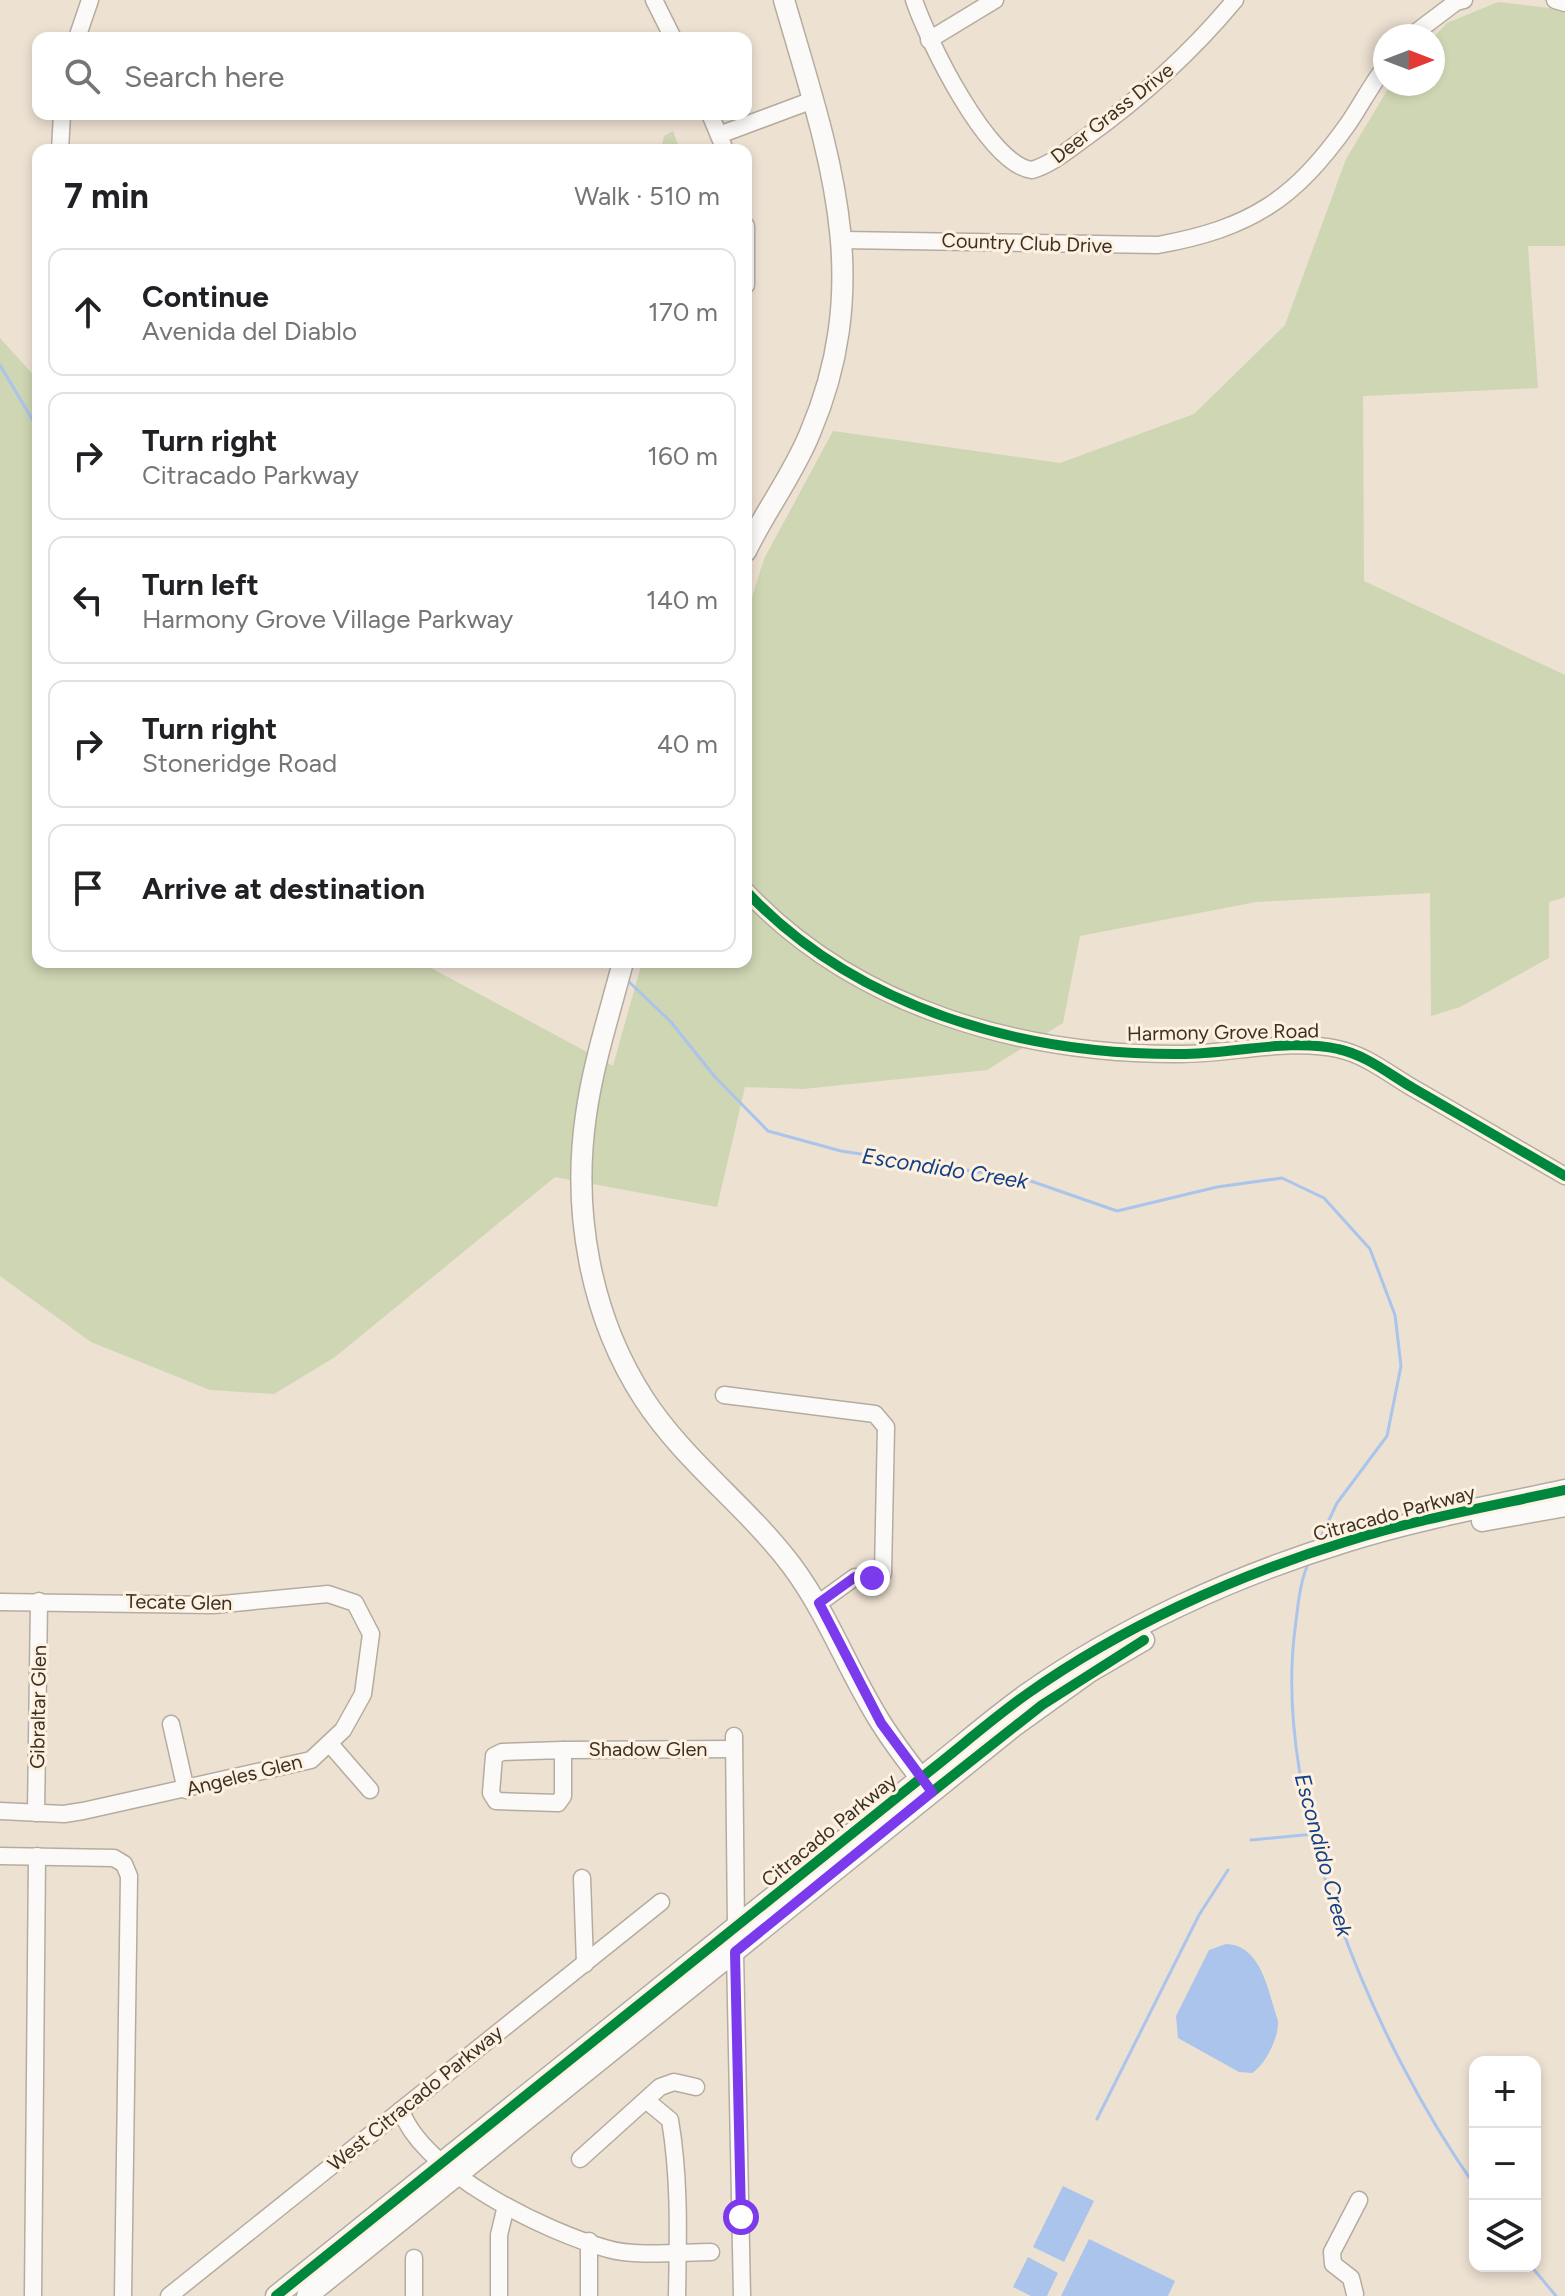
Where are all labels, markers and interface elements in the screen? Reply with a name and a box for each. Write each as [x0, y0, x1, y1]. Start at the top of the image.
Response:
north arrow [1373, 24, 1445, 96]
search box [32, 32, 752, 120]
icon: search [60, 54, 104, 98]
text: Search here [124, 58, 284, 95]
street label: Deer Grass Drive [1046, 58, 1178, 168]
text: 7 min [64, 176, 149, 217]
text: Walk · 510 m [574, 180, 720, 212]
street label: Country Club Drive [941, 228, 1113, 258]
text: Continue [142, 278, 269, 315]
icon: ahead [66, 290, 110, 334]
text: 170 m [648, 296, 718, 328]
text: Avenida del Diablo [142, 315, 357, 347]
text: Turn right [142, 422, 277, 459]
icon: right [66, 434, 110, 478]
text: 160 m [647, 440, 718, 472]
text: Citracado Parkway [142, 459, 359, 491]
text: Turn left [142, 566, 259, 603]
icon: left [66, 578, 110, 622]
text: 140 m [646, 584, 718, 616]
text: Harmony Grove Village Parkway [142, 603, 513, 635]
text: Turn right [142, 710, 277, 747]
icon: right [66, 722, 110, 766]
text: 40 m [657, 728, 718, 760]
text: Stoneridge Road [142, 747, 337, 779]
icon: arrive [66, 866, 110, 910]
text: Arrive at destination [142, 870, 425, 907]
street label: Harmony Grove Road [1127, 1018, 1319, 1046]
water label: Escondido Creek [860, 1142, 1031, 1195]
street label: Citracado Parkway [1310, 1480, 1478, 1546]
route end [854, 1560, 890, 1596]
street label: Tecate Glen [125, 1589, 233, 1615]
street label: Gibraltar Glen [25, 1645, 51, 1769]
street label: Shadow Glen [589, 1737, 708, 1761]
street label: Angeles Glen [184, 1749, 304, 1801]
street label: Citracado Parkway [757, 1768, 902, 1892]
water label: Escondido Creek [1289, 1771, 1359, 1941]
street label: West Citracado Parkway [323, 2020, 508, 2176]
map controls [1469, 2056, 1541, 2272]
button: + [1469, 2056, 1541, 2128]
button: − [1469, 2128, 1541, 2200]
route start [723, 2199, 759, 2235]
button: layers [1469, 2200, 1541, 2272]

